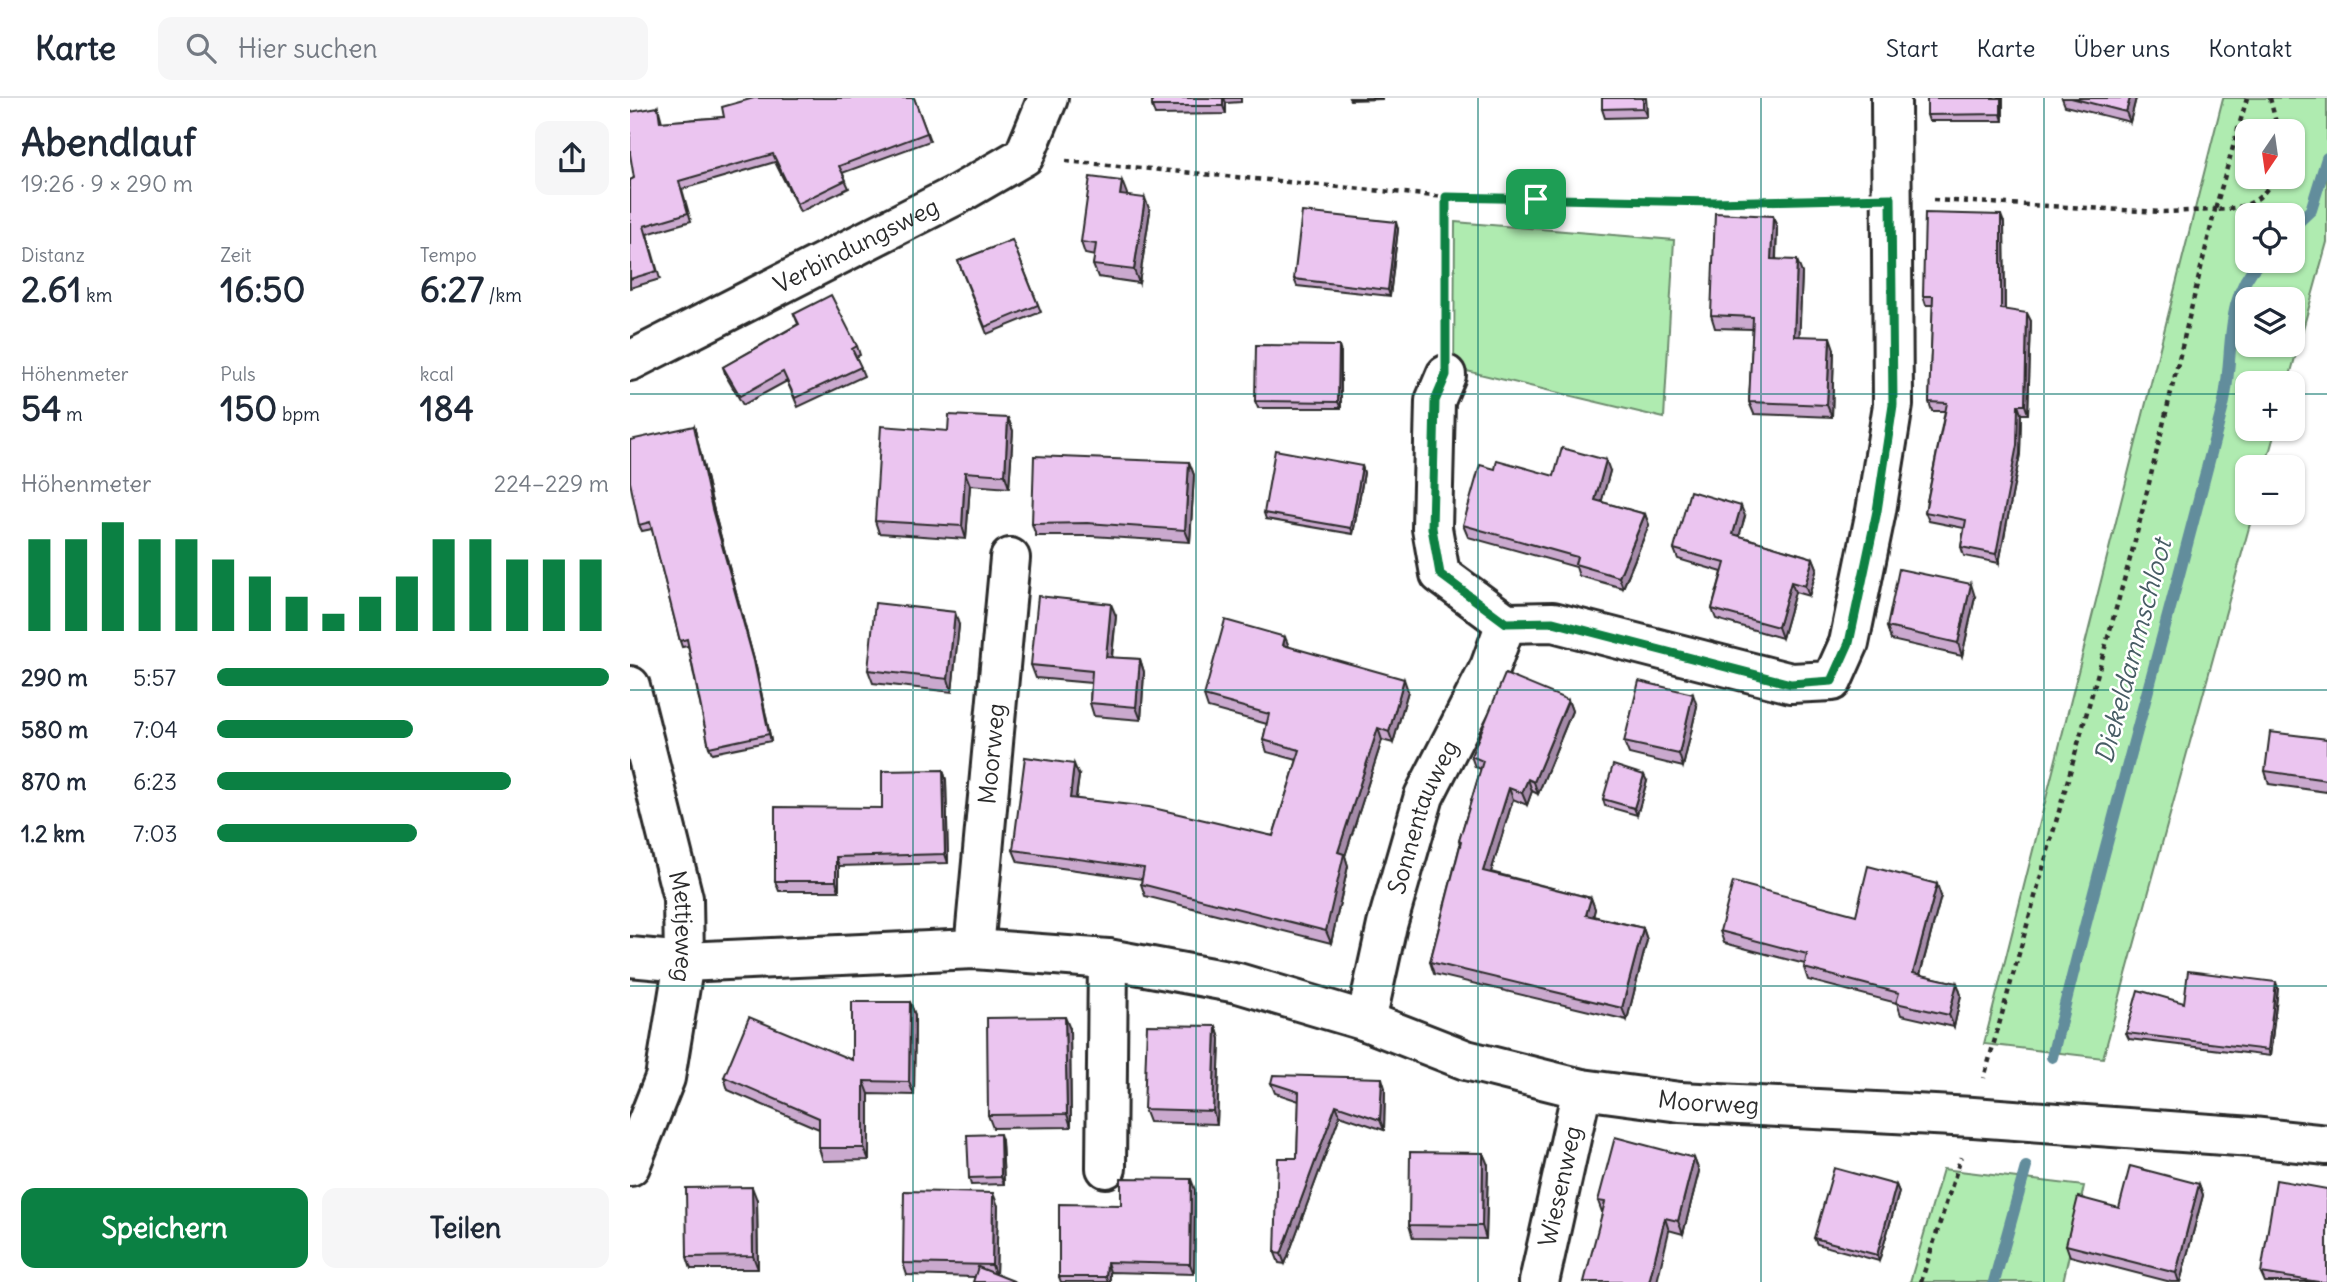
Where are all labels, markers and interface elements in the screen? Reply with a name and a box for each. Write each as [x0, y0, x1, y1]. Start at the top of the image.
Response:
search box [158, 17, 648, 80]
text: Karte [35, 27, 116, 69]
icon: search [182, 29, 220, 67]
text: Hier suchen [238, 32, 378, 65]
text: Start [1886, 33, 1938, 63]
text: Karte [1976, 33, 2035, 63]
text: Über uns [2073, 33, 2170, 63]
text: Kontakt [2208, 33, 2292, 63]
text: Abendlauf [21, 119, 196, 166]
north arrow [2235, 119, 2305, 189]
map controls [2235, 119, 2305, 525]
button: share [535, 121, 609, 195]
text: 19:26 · 9 × 290 m [21, 169, 193, 198]
pin [1506, 169, 1566, 229]
icon: arrive [1517, 180, 1555, 218]
street label: Verbindungsweg [768, 190, 943, 299]
button: locate [2235, 203, 2305, 273]
text: Distanz [21, 243, 85, 267]
text: Zeit [220, 243, 251, 267]
text: Tempo [420, 243, 477, 267]
text: 2.61 [21, 267, 82, 311]
text: 16:50 [220, 267, 305, 311]
text: 6:27 [420, 267, 484, 311]
text: km [82, 283, 112, 307]
text: /km [484, 283, 522, 307]
button: layers [2235, 287, 2305, 357]
text: Höhenmeter [21, 362, 129, 386]
text: Puls [220, 362, 256, 386]
text: kcal [420, 362, 454, 386]
button: + [2235, 371, 2305, 441]
text: 54 [21, 386, 61, 430]
text: 150 [220, 386, 277, 430]
text: 184 [420, 386, 474, 430]
text: m [61, 402, 83, 426]
text: bpm [277, 402, 320, 426]
button: − [2235, 455, 2305, 525]
text: Höhenmeter [21, 469, 151, 498]
text: 224–229 m [494, 469, 609, 498]
water label: Diekeldammschloot [2087, 532, 2179, 767]
text: 290 m [21, 663, 88, 692]
text: 5:57 [133, 663, 176, 692]
street label: Moorweg [971, 702, 1011, 806]
text: 580 m [21, 715, 88, 744]
text: 7:04 [133, 715, 178, 744]
street label: Sonnentauweg [1381, 735, 1464, 898]
text: 870 m [21, 767, 86, 796]
text: 6:23 [133, 767, 177, 796]
text: 1.2 km [21, 819, 85, 848]
text: 7:03 [133, 819, 178, 848]
street label: Mettjeweg [663, 867, 701, 985]
street label: Moorweg [1656, 1083, 1760, 1120]
street label: Wiesenweg [1531, 1123, 1587, 1249]
button: Speichern [21, 1188, 308, 1268]
button: Teilen [322, 1188, 609, 1268]

